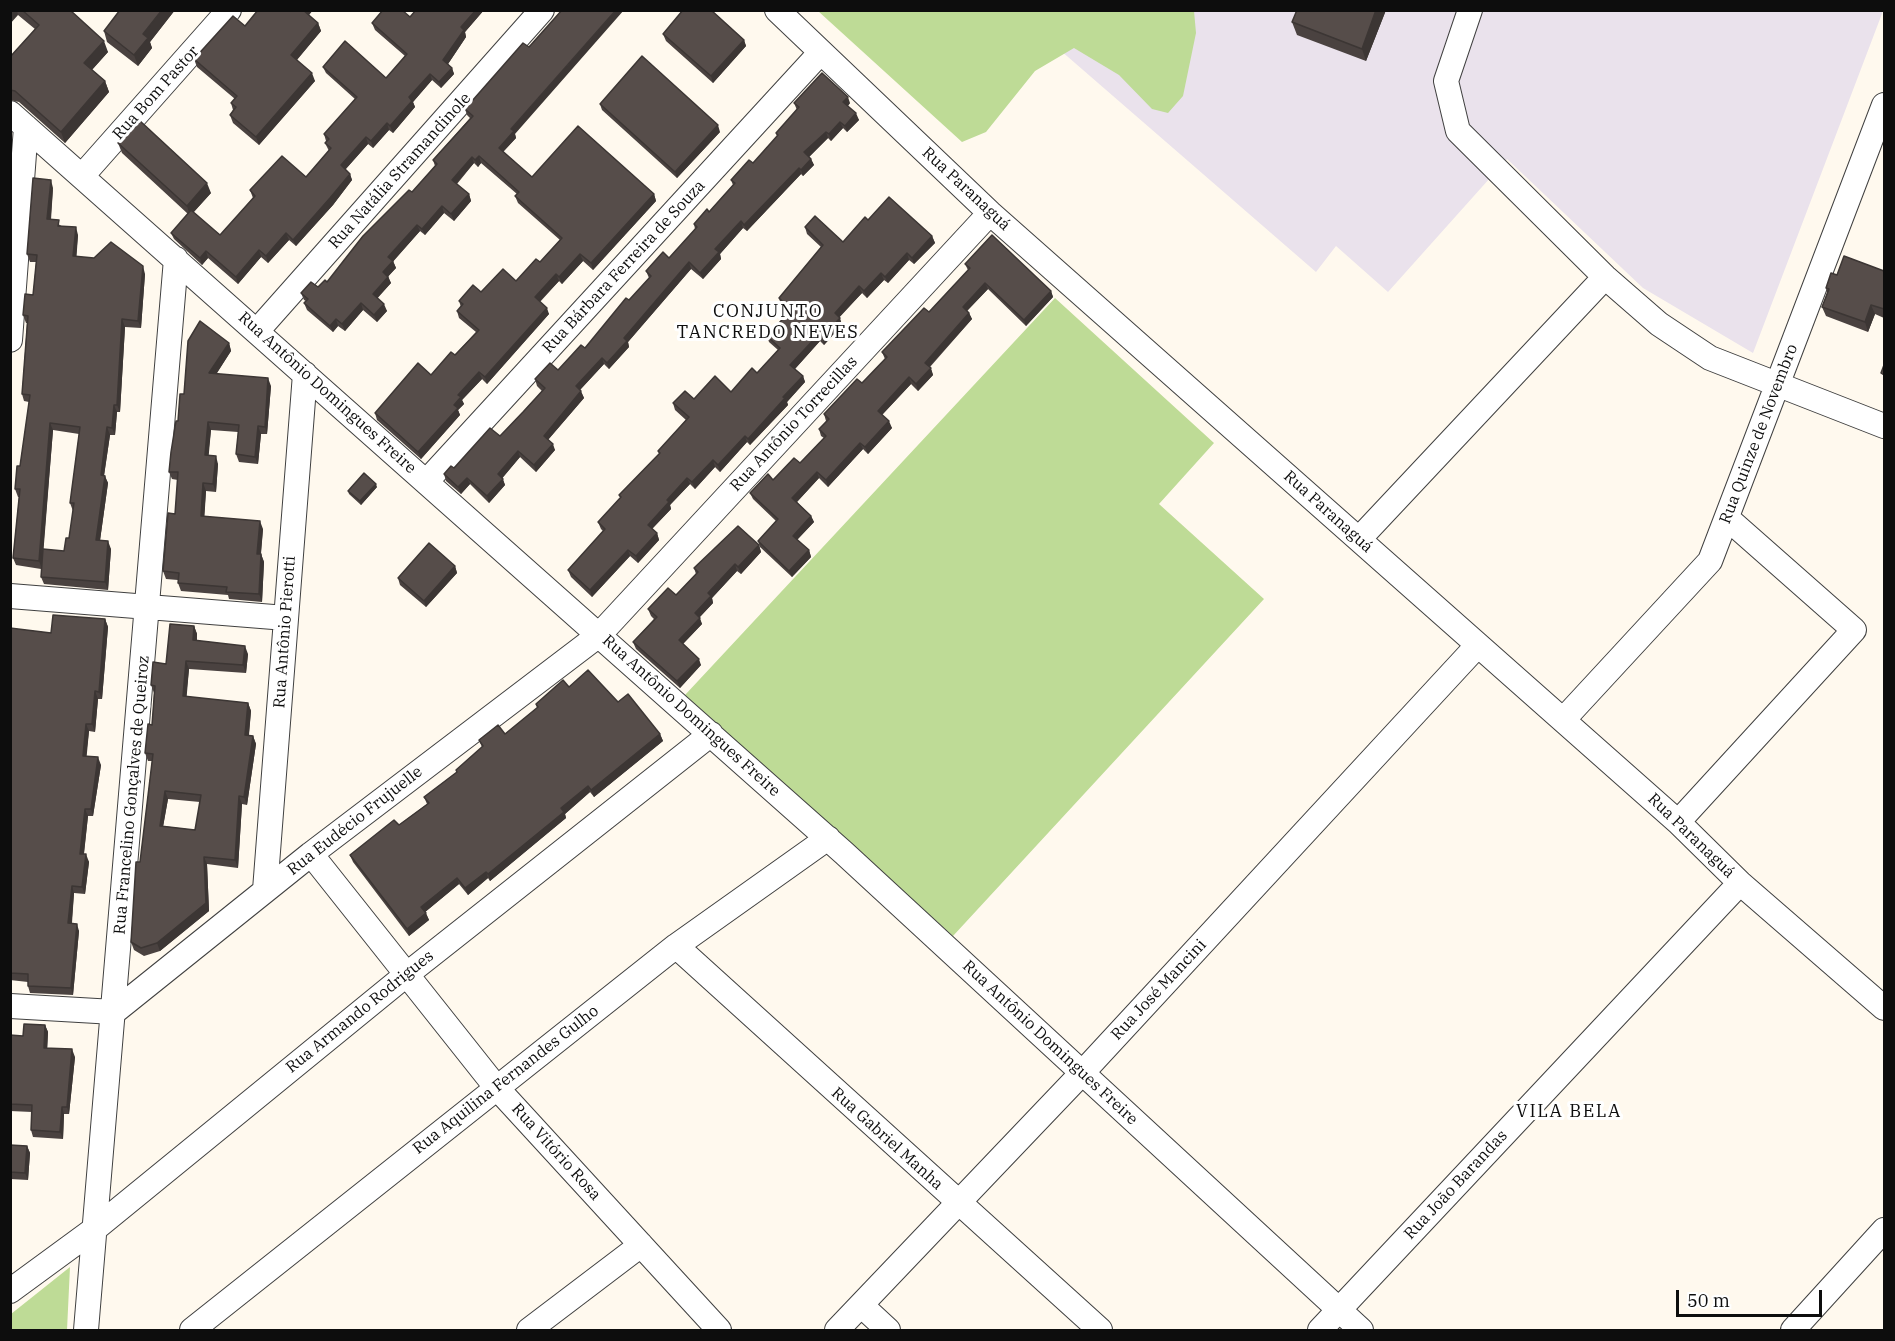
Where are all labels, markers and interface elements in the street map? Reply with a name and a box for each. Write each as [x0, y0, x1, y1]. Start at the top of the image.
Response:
street label: Rua Bom Pastor [109, 42, 203, 144]
street label: Rua Natália Stramandinole [325, 89, 475, 253]
street label: Rua Paranaguá [918, 143, 1014, 235]
street label: Rua Bárbara Ferreira de Souza [539, 176, 709, 358]
district label: CONJUNTO TANCREDO NEVES [677, 301, 859, 344]
street label: Rua Antônio Domingues Freire [234, 308, 420, 478]
street label: Rua Quinze de Novembro [1716, 341, 1802, 527]
street label: Rua Antônio Torrecillas [726, 352, 862, 496]
street label: Rua Paranaguá [1279, 467, 1377, 557]
street label: Rua Antônio Pierotti [270, 555, 300, 709]
street label: Rua Antônio Domingues Freire [598, 631, 784, 801]
street label: Rua Francelino Gonçalves de Queiroz [110, 655, 154, 935]
street label: Rua Eudécio Frujuelle [284, 762, 426, 880]
street label: Rua Paranaguá [1643, 790, 1739, 882]
street label: Rua José Mancini [1107, 936, 1211, 1044]
street label: Rua Armando Rodrigues [282, 947, 438, 1077]
street label: Rua Antônio Domingues Freire [958, 957, 1142, 1129]
street label: Rua Aquilina Fernandes Gulho [409, 1002, 603, 1158]
street label: Rua Gabriel Manha [827, 1084, 947, 1194]
street label: Rua Vitório Rosa [507, 1100, 605, 1204]
district label: VILA BELA [1516, 1101, 1622, 1123]
street label: Rua João Barandas [1400, 1126, 1512, 1244]
scale bar [1679, 1278, 1824, 1316]
text: 50 m [1687, 1289, 1730, 1312]

